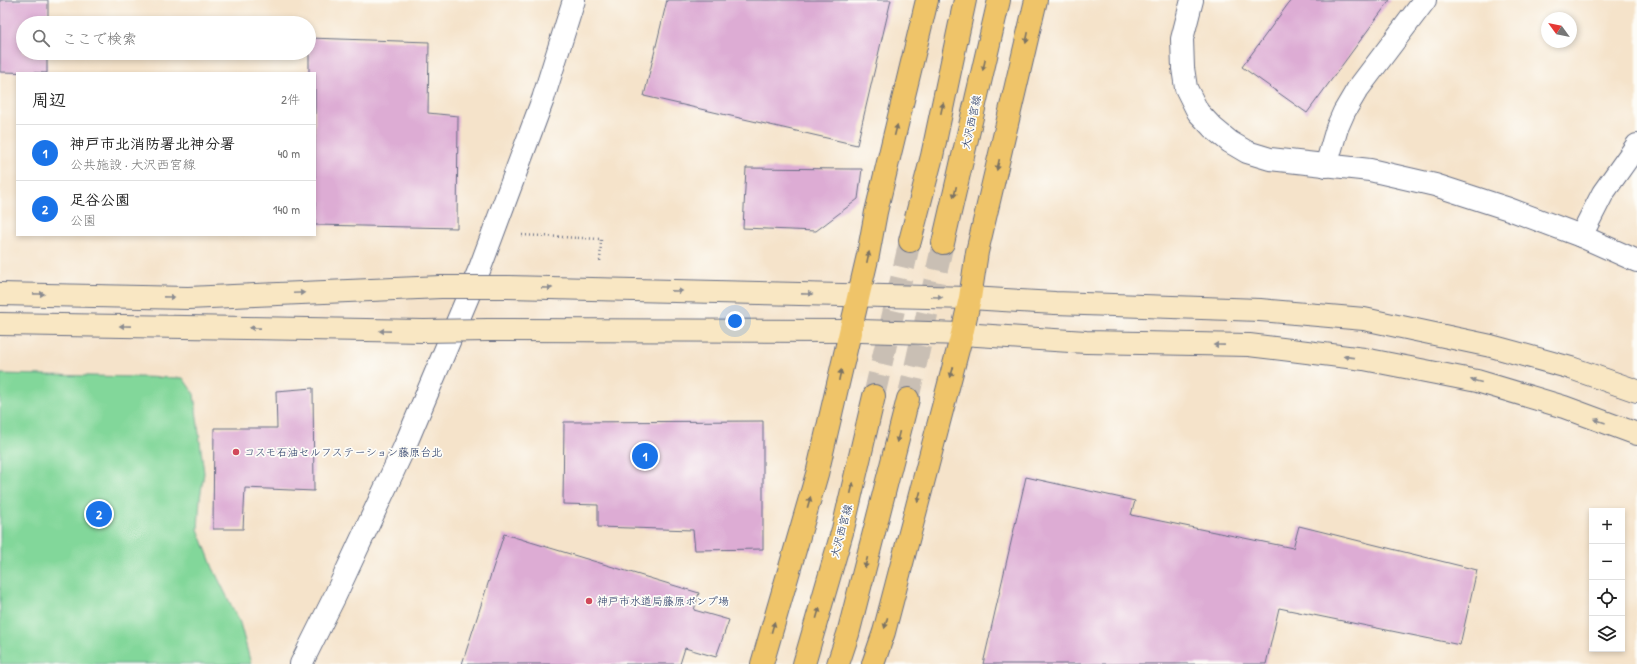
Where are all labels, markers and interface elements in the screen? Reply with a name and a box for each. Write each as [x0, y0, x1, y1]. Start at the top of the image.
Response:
north arrow [1541, 12, 1577, 48]
search box [16, 16, 316, 60]
icon: search [30, 27, 52, 49]
text: ここで検索 [62, 28, 137, 49]
one-way arrow [1024, 32, 1030, 44]
one-way arrow [980, 59, 986, 71]
text: 周辺 [32, 88, 66, 111]
text: 2件 [281, 90, 300, 108]
street label: 大沢西宮線 [958, 94, 984, 150]
one-way arrow [940, 102, 946, 114]
one-way arrow [893, 124, 899, 136]
text: 神戸市北消防署北神分署 [70, 133, 235, 154]
text: 1 [43, 144, 47, 162]
text: 40 m [277, 144, 300, 162]
text: 公共施設 · 大沢西宮線 [70, 155, 196, 173]
one-way arrow [995, 159, 1001, 171]
one-way arrow [951, 186, 957, 198]
text: 足谷公園 [70, 189, 130, 210]
text: 2 [42, 200, 48, 218]
text: 140 m [273, 200, 300, 218]
text: 公園 [70, 211, 96, 229]
one-way arrow [865, 251, 871, 263]
one-way arrow [541, 285, 554, 291]
one-way arrow [671, 288, 684, 294]
one-way arrow [293, 290, 306, 296]
one-way arrow [33, 291, 45, 298]
one-way arrow [801, 291, 814, 297]
one-way arrow [163, 294, 176, 300]
one-way arrow [931, 294, 943, 301]
your location [725, 311, 745, 331]
one-way arrow [119, 322, 131, 329]
one-way arrow [248, 325, 261, 331]
one-way arrow [379, 327, 391, 334]
one-way arrow [1213, 341, 1225, 348]
one-way arrow [1343, 354, 1355, 360]
one-way arrow [949, 366, 955, 378]
one-way arrow [837, 369, 843, 382]
one-way arrow [1470, 378, 1483, 384]
one-way arrow [1594, 417, 1606, 423]
one-way arrow [895, 431, 901, 443]
pin: 1 [632, 441, 658, 471]
place label: コスモ石油セルフステーション藤原台北 [244, 445, 442, 459]
marker: コスモ石油セルフステーション藤原台北 [231, 447, 241, 457]
one-way arrow [850, 481, 856, 494]
one-way arrow [916, 492, 922, 504]
one-way arrow [806, 495, 812, 507]
pin: 2 [86, 499, 112, 529]
street label: 大沢西宮線 [827, 503, 855, 559]
map controls [1589, 508, 1625, 652]
button: + [1589, 508, 1625, 544]
button: − [1589, 544, 1625, 580]
one-way arrow [863, 557, 869, 569]
button: locate [1589, 580, 1625, 616]
place label: 神戸市水道局藤原ポンプ場 [597, 594, 729, 608]
marker: 神戸市水道局藤原ポンプ場 [584, 596, 594, 606]
one-way arrow [816, 607, 822, 619]
button: layers [1589, 616, 1625, 652]
one-way arrow [883, 617, 889, 629]
one-way arrow [770, 620, 776, 632]

